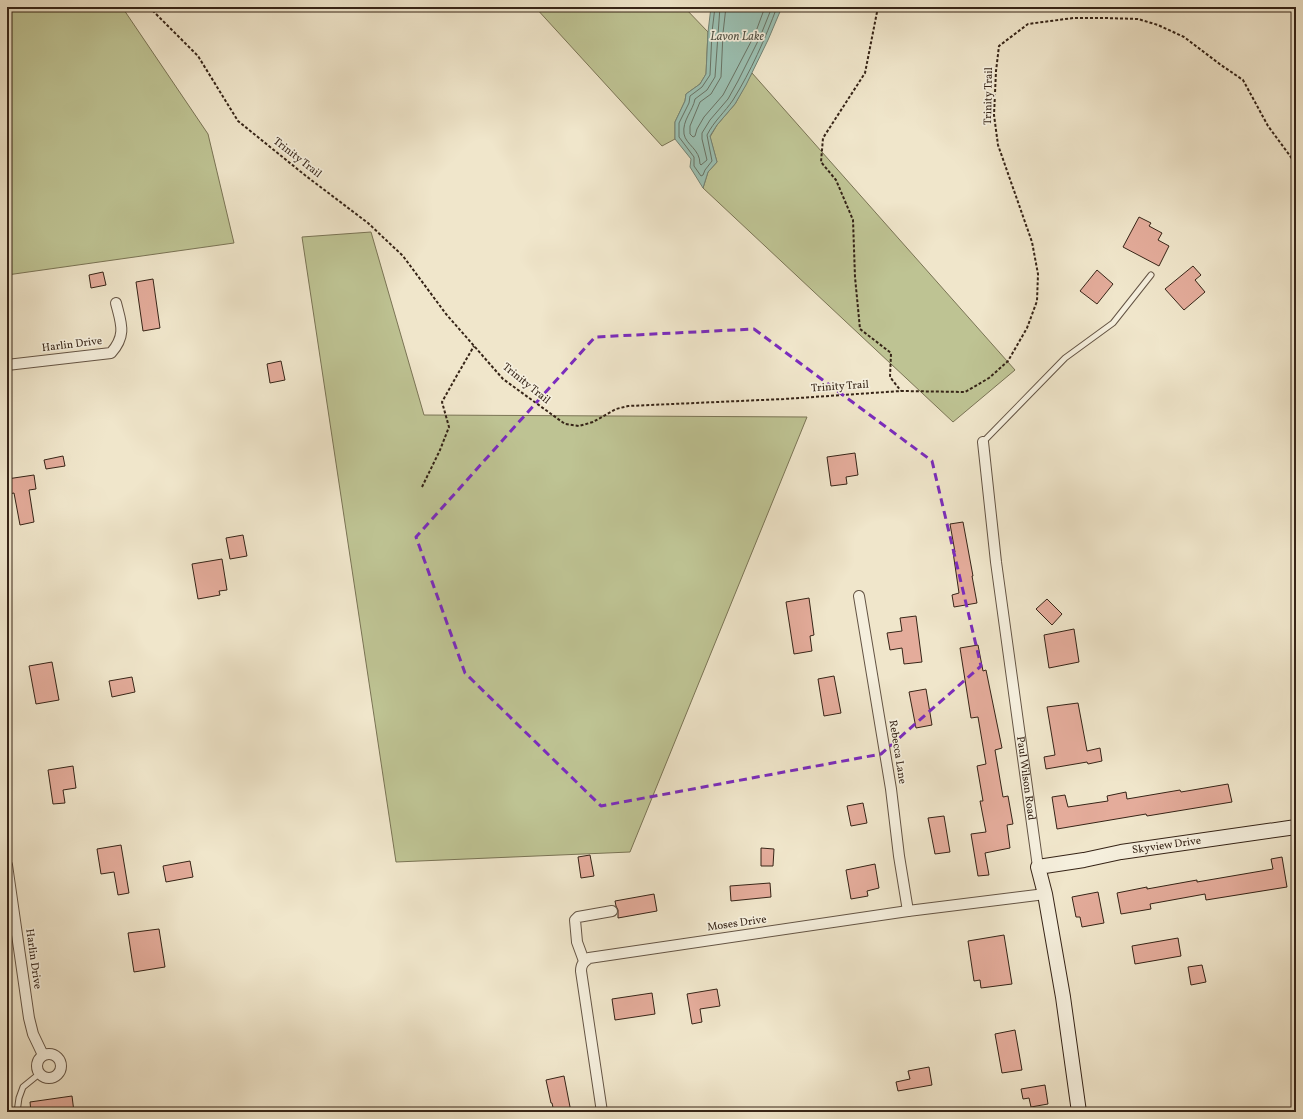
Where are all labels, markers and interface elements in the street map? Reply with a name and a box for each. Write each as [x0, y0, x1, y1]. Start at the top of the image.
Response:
water label: Lavon Lake [710, 29, 764, 45]
street label: Trinity Trail [981, 67, 997, 125]
street label: Trinity Trail [270, 134, 324, 182]
street label: Harlin Drive [41, 334, 103, 356]
street label: Trinity Trail [499, 360, 553, 408]
street label: Trinity Trail [811, 378, 869, 396]
street label: Rebecca Lane [885, 719, 909, 785]
street label: Paul Wilson Road [1013, 735, 1039, 821]
street label: Skyview Drive [1131, 833, 1202, 858]
street label: Moses Drive [706, 912, 768, 936]
street label: Harlin Drive [21, 928, 45, 990]

